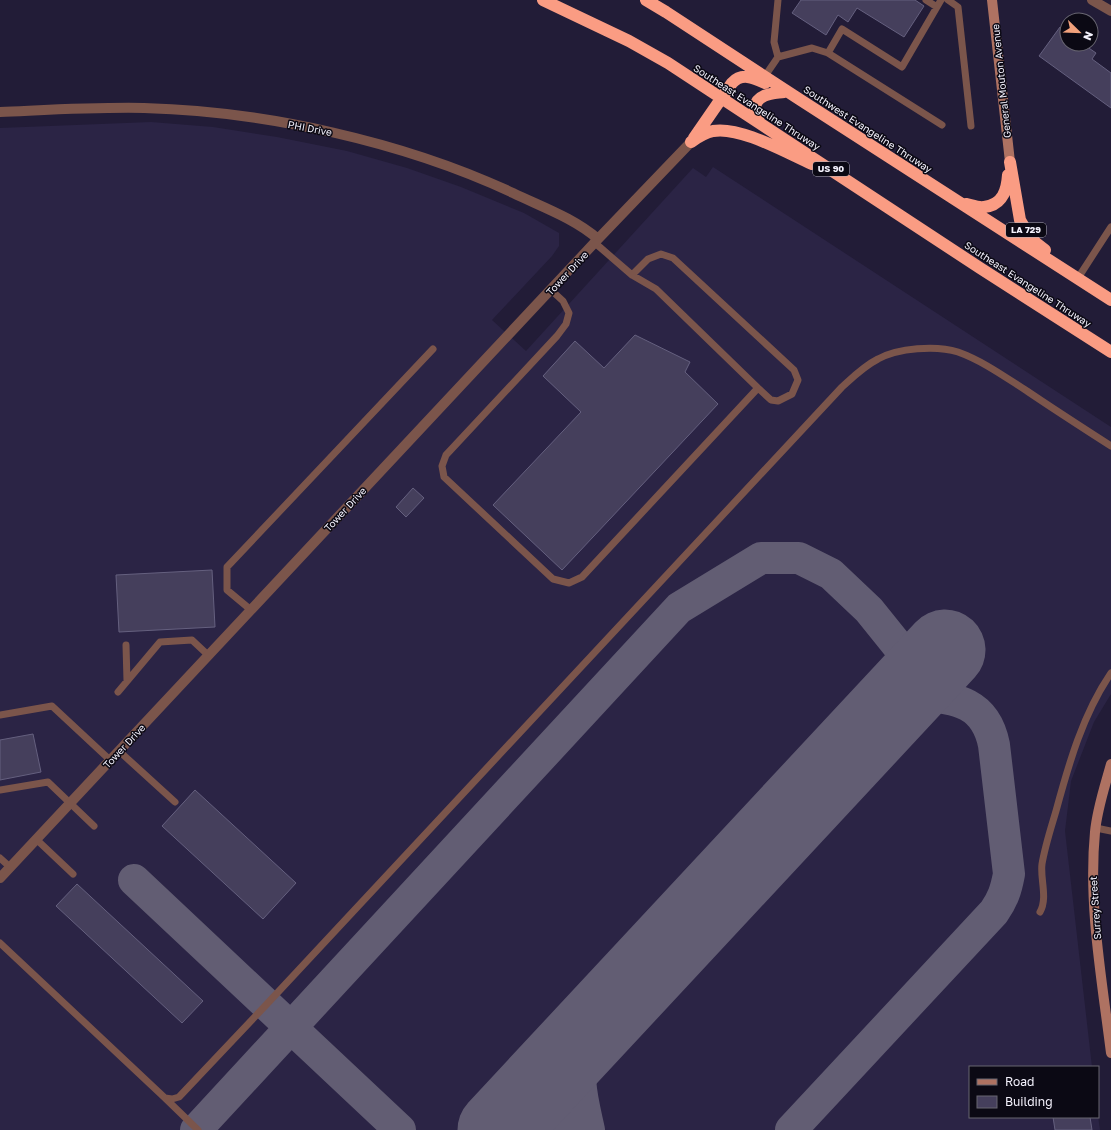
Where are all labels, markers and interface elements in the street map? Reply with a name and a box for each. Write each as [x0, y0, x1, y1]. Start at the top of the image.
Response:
north arrow [1059, 12, 1099, 52]
street label: General Mouton Avenue [989, 23, 1013, 139]
text: N [1081, 30, 1096, 42]
street label: Southeast Evangeline Thruway [691, 62, 823, 153]
street label: Southwest Evangeline Thruway [802, 83, 935, 175]
street label: PHI Drive [287, 118, 333, 138]
road number: US 90 [813, 162, 849, 176]
road number: LA 729 [1006, 223, 1046, 237]
street label: Southeast Evangeline Thruway [962, 239, 1094, 330]
street label: Tower Drive [543, 248, 591, 298]
street label: Tower Drive [321, 484, 369, 534]
street label: Tower Drive [100, 721, 148, 771]
street label: Surrey Street [1087, 876, 1103, 940]
legend [969, 1066, 1099, 1118]
text: Road [1005, 1074, 1034, 1089]
text: Building [1005, 1094, 1053, 1109]

